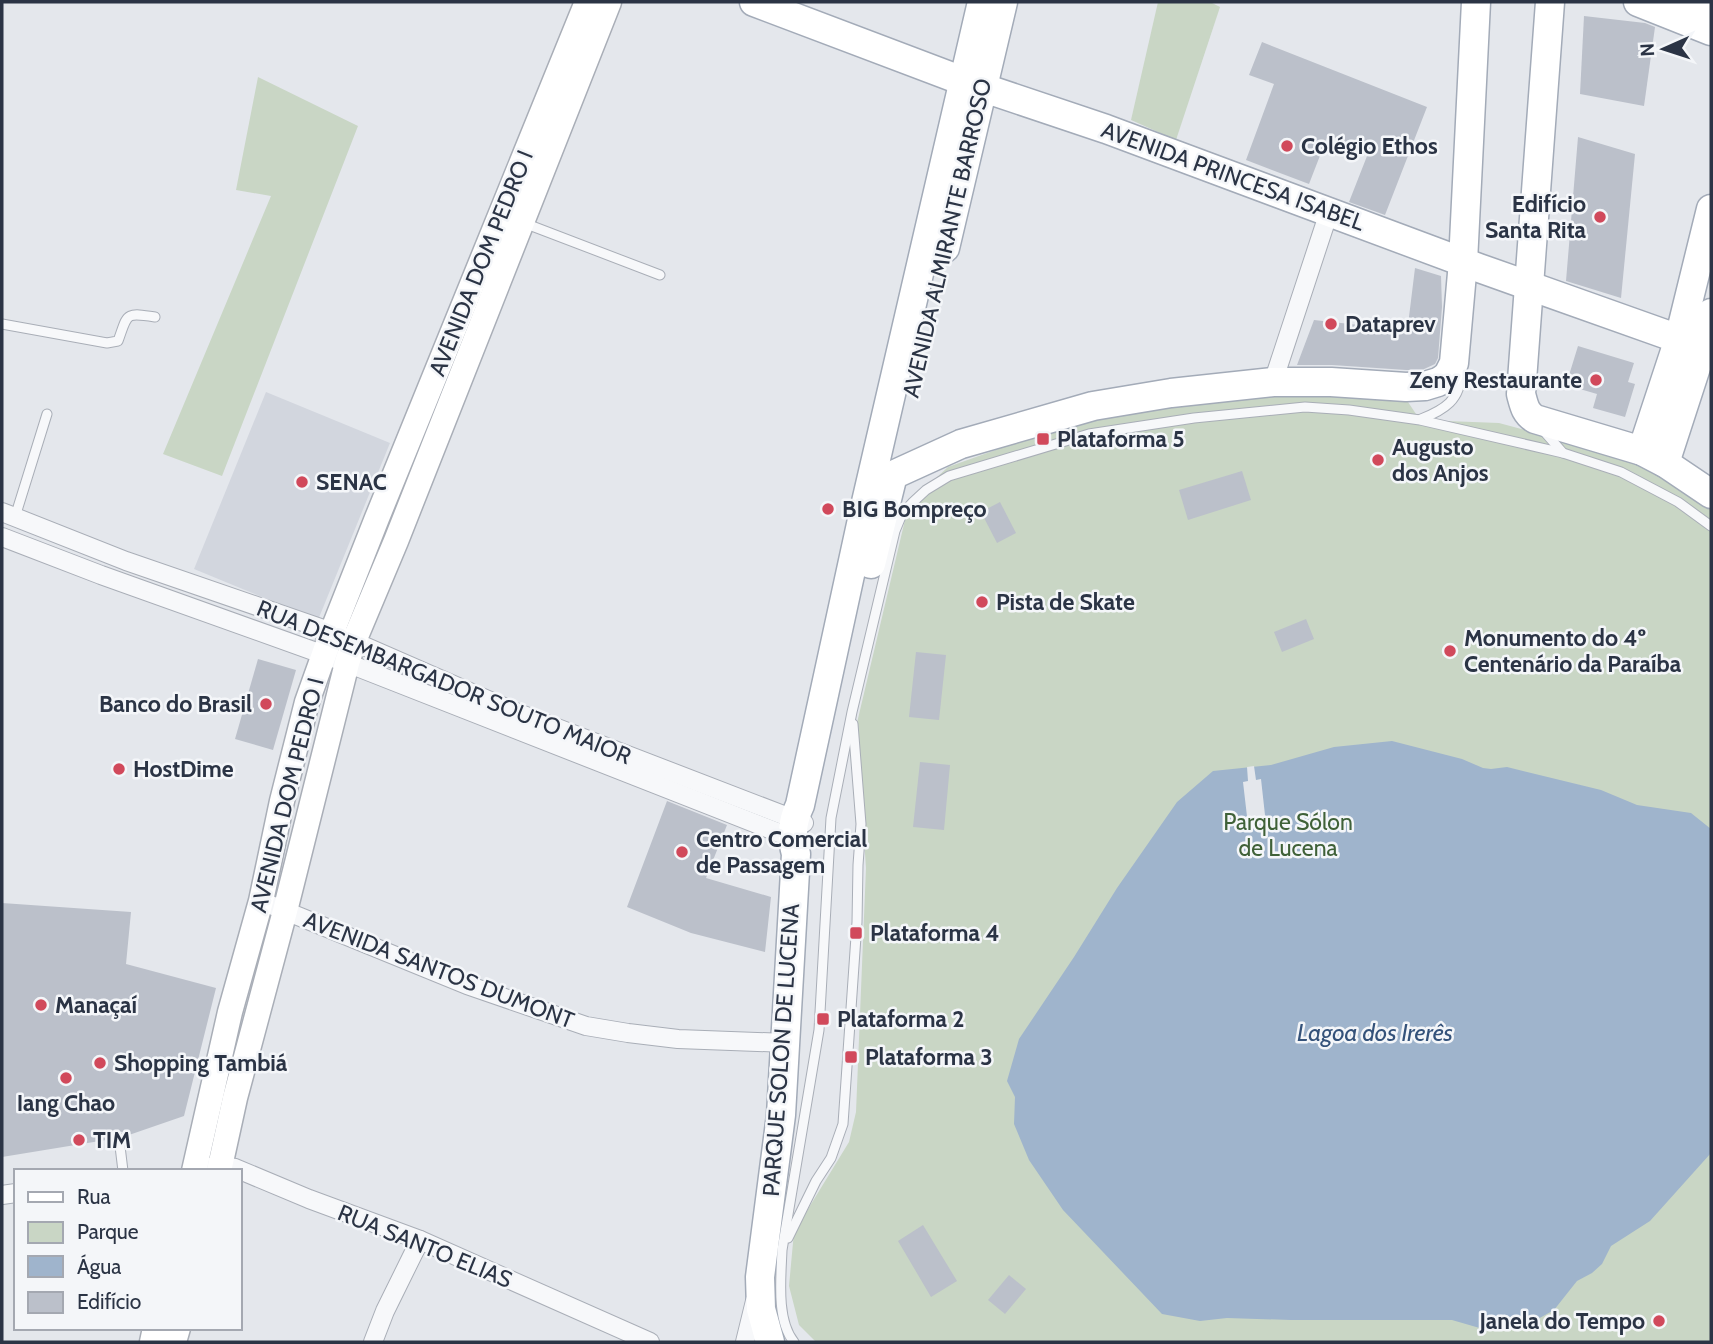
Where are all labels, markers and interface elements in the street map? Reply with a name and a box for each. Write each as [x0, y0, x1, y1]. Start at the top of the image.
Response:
north arrow [1629, 14, 1699, 84]
text: N [1636, 43, 1659, 57]
street label: AVENIDA ALMIRANTE BARROSO [897, 76, 997, 400]
street label: AVENIDA PRINCESA ISABEL [1098, 115, 1369, 237]
place label: Colégio Ethos [1301, 132, 1438, 160]
marker: Colégio Ethos [1279, 138, 1295, 154]
street label: AVENIDA DOM PEDRO I [423, 146, 539, 380]
place label: Edifício Santa Rita [1485, 190, 1587, 244]
marker: Edifício Santa Rita [1592, 209, 1608, 225]
place label: Dataprev [1345, 310, 1436, 338]
marker: Dataprev [1323, 316, 1339, 332]
place label: Zeny Restaurante [1410, 366, 1582, 394]
marker: Zeny Restaurante [1588, 372, 1604, 388]
place label: Plataforma 5 [1057, 425, 1185, 453]
marker: Plataforma 5 [1035, 431, 1051, 447]
place label: Augusto dos Anjos [1392, 433, 1489, 487]
marker: Augusto dos Anjos [1370, 452, 1386, 468]
place label: SENAC [316, 468, 387, 496]
marker: SENAC [294, 474, 310, 490]
place label: BIG Bompreço [842, 495, 987, 523]
marker: BIG Bompreço [820, 501, 836, 517]
place label: Pista de Skate [996, 588, 1135, 616]
street label: RUA DESEMBARGADOR SOUTO MAIOR [253, 594, 635, 770]
marker: Pista de Skate [974, 594, 990, 610]
place label: Monumento do 4º Centenário da Paraíba [1464, 624, 1682, 678]
marker: Monumento do 4º Centenário da Paraíba [1442, 643, 1458, 659]
street label: AVENIDA DOM PEDRO I [244, 675, 330, 915]
place label: Banco do Brasil [99, 690, 252, 718]
marker: Banco do Brasil [258, 696, 274, 712]
place label: HostDime [133, 755, 234, 783]
marker: HostDime [111, 761, 127, 777]
park label: Parque Sólon de Lucena [1223, 808, 1353, 862]
place label: Centro Comercial de Passagem [696, 825, 867, 879]
marker: Centro Comercial de Passagem [674, 844, 690, 860]
street label: PARQUE SOLON DE LUCENA [757, 903, 805, 1197]
street label: AVENIDA SANTOS DUMONT [300, 905, 578, 1035]
place label: Plataforma 4 [870, 919, 999, 947]
marker: Plataforma 4 [848, 925, 864, 941]
place label: Manaçaí [55, 991, 138, 1019]
marker: Manaçaí [33, 997, 49, 1013]
place label: Plataforma 2 [837, 1005, 964, 1033]
marker: Plataforma 2 [815, 1011, 831, 1027]
water label: Lagoa dos Irerês [1297, 1018, 1453, 1047]
place label: Plataforma 3 [865, 1043, 993, 1071]
place label: Shopping Tambiá [114, 1049, 288, 1077]
marker: Plataforma 3 [843, 1049, 859, 1065]
marker: Shopping Tambiá [92, 1055, 108, 1071]
marker: Iang Chao [58, 1070, 74, 1086]
place label: Iang Chao [17, 1089, 115, 1117]
place label: TIM [93, 1126, 131, 1154]
marker: TIM [71, 1132, 87, 1148]
legend [14, 1169, 242, 1330]
text: Rua [77, 1184, 111, 1209]
street label: RUA SANTO ELIAS [334, 1198, 516, 1294]
text: Parque [77, 1219, 139, 1244]
text: Água [77, 1254, 121, 1279]
text: Edifício [77, 1289, 141, 1314]
place label: Janela do Tempo [1478, 1307, 1645, 1335]
marker: Janela do Tempo [1651, 1313, 1667, 1329]

